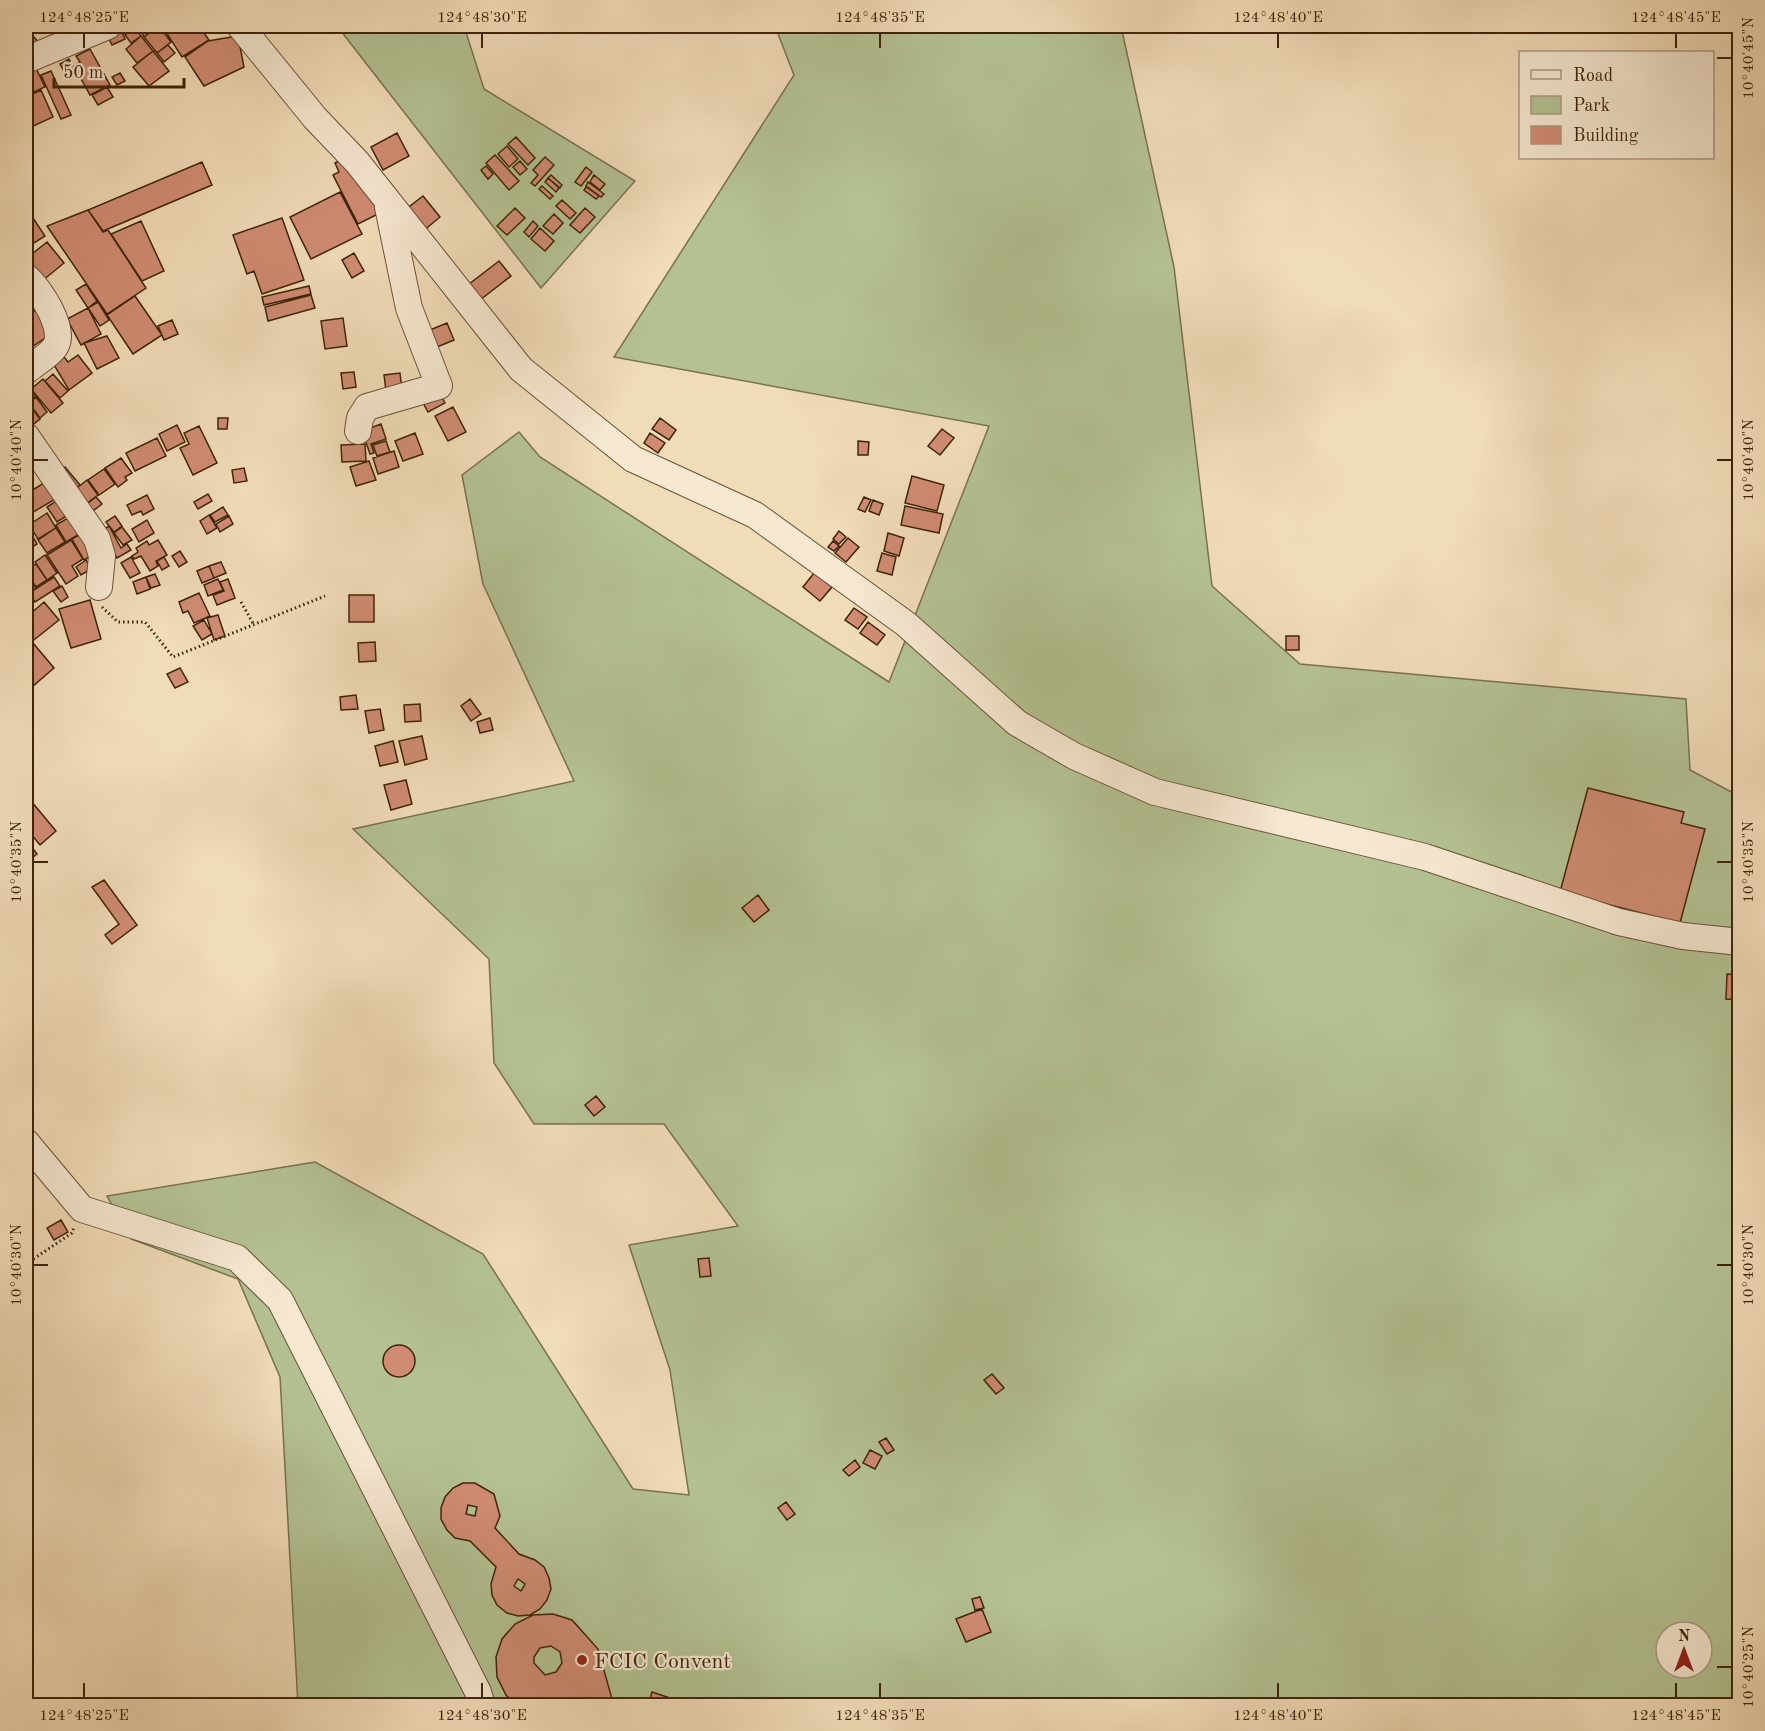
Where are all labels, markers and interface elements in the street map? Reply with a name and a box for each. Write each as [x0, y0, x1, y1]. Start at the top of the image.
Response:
text: 124°48'25"E [39, 11, 129, 26]
text: 124°48'30"E [437, 11, 527, 26]
text: 124°48'35"E [835, 11, 925, 26]
text: 124°48'40"E [1233, 11, 1323, 26]
text: 124°48'45"E [1631, 11, 1721, 26]
text: 10°40'45"N [1742, 17, 1757, 99]
scale bar [54, 51, 184, 89]
legend [1519, 51, 1714, 159]
text: 50 m [63, 64, 103, 82]
text: Road [1573, 67, 1613, 85]
text: Park [1573, 97, 1610, 115]
text: Building [1573, 127, 1639, 145]
text: 10°40'40"N [10, 419, 25, 501]
text: 10°40'40"N [1742, 419, 1757, 501]
text: 10°40'35"N [10, 821, 25, 903]
text: 10°40'35"N [1742, 821, 1757, 903]
text: 10°40'30"N [10, 1224, 25, 1306]
text: 10°40'30"N [1742, 1224, 1757, 1306]
north arrow [1654, 1620, 1714, 1680]
text: 10°40'25"N [1742, 1626, 1757, 1708]
text: N [1678, 1629, 1691, 1645]
place label: FCIC Convent [594, 1651, 731, 1673]
marker: FCIC Convent [575, 1653, 589, 1667]
text: 124°48'25"E [39, 1709, 129, 1724]
text: 124°48'30"E [437, 1709, 527, 1724]
text: 124°48'35"E [835, 1709, 925, 1724]
text: 124°48'40"E [1233, 1709, 1323, 1724]
text: 124°48'45"E [1631, 1709, 1721, 1724]

